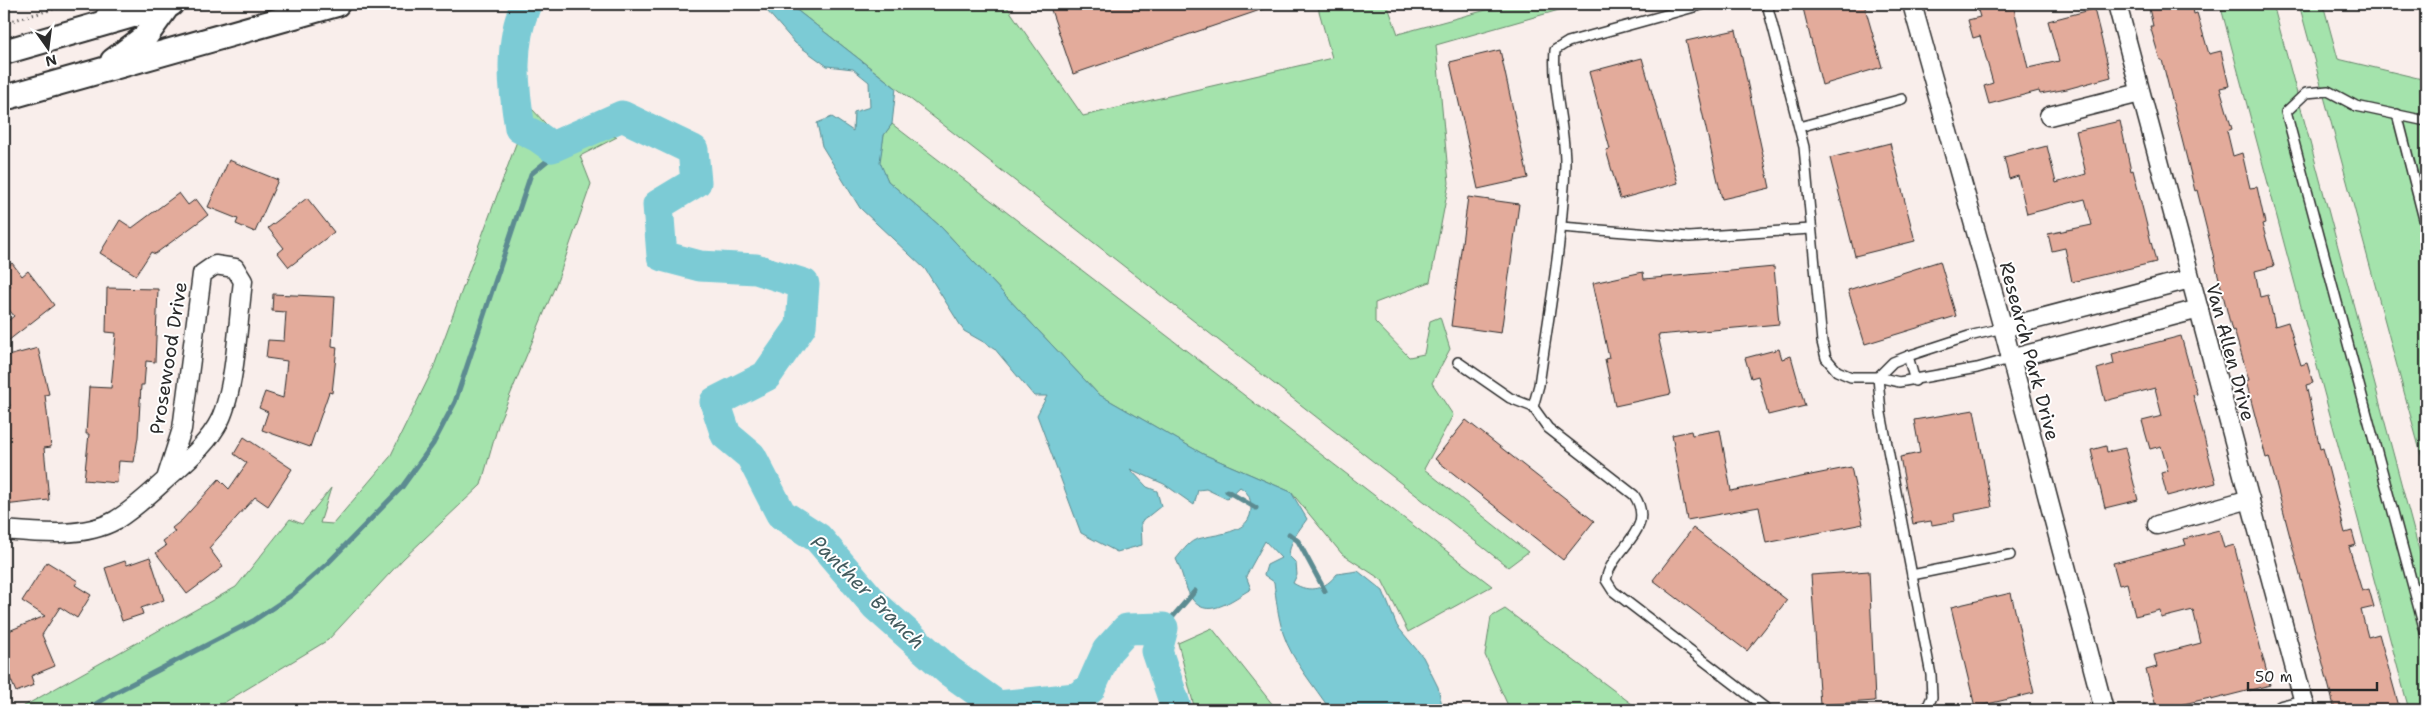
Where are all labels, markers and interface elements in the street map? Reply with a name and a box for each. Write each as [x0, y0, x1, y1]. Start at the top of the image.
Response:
north arrow [22, 22, 72, 72]
text: N [44, 51, 59, 71]
street label: Research Park Drive [1994, 259, 2065, 443]
street label: Prosewood Drive [144, 280, 193, 436]
street label: Van Allen Drive [2200, 281, 2261, 424]
water label: Panther Branch [805, 529, 931, 655]
scale bar [2248, 659, 2376, 691]
text: 50 m [2255, 667, 2293, 687]

